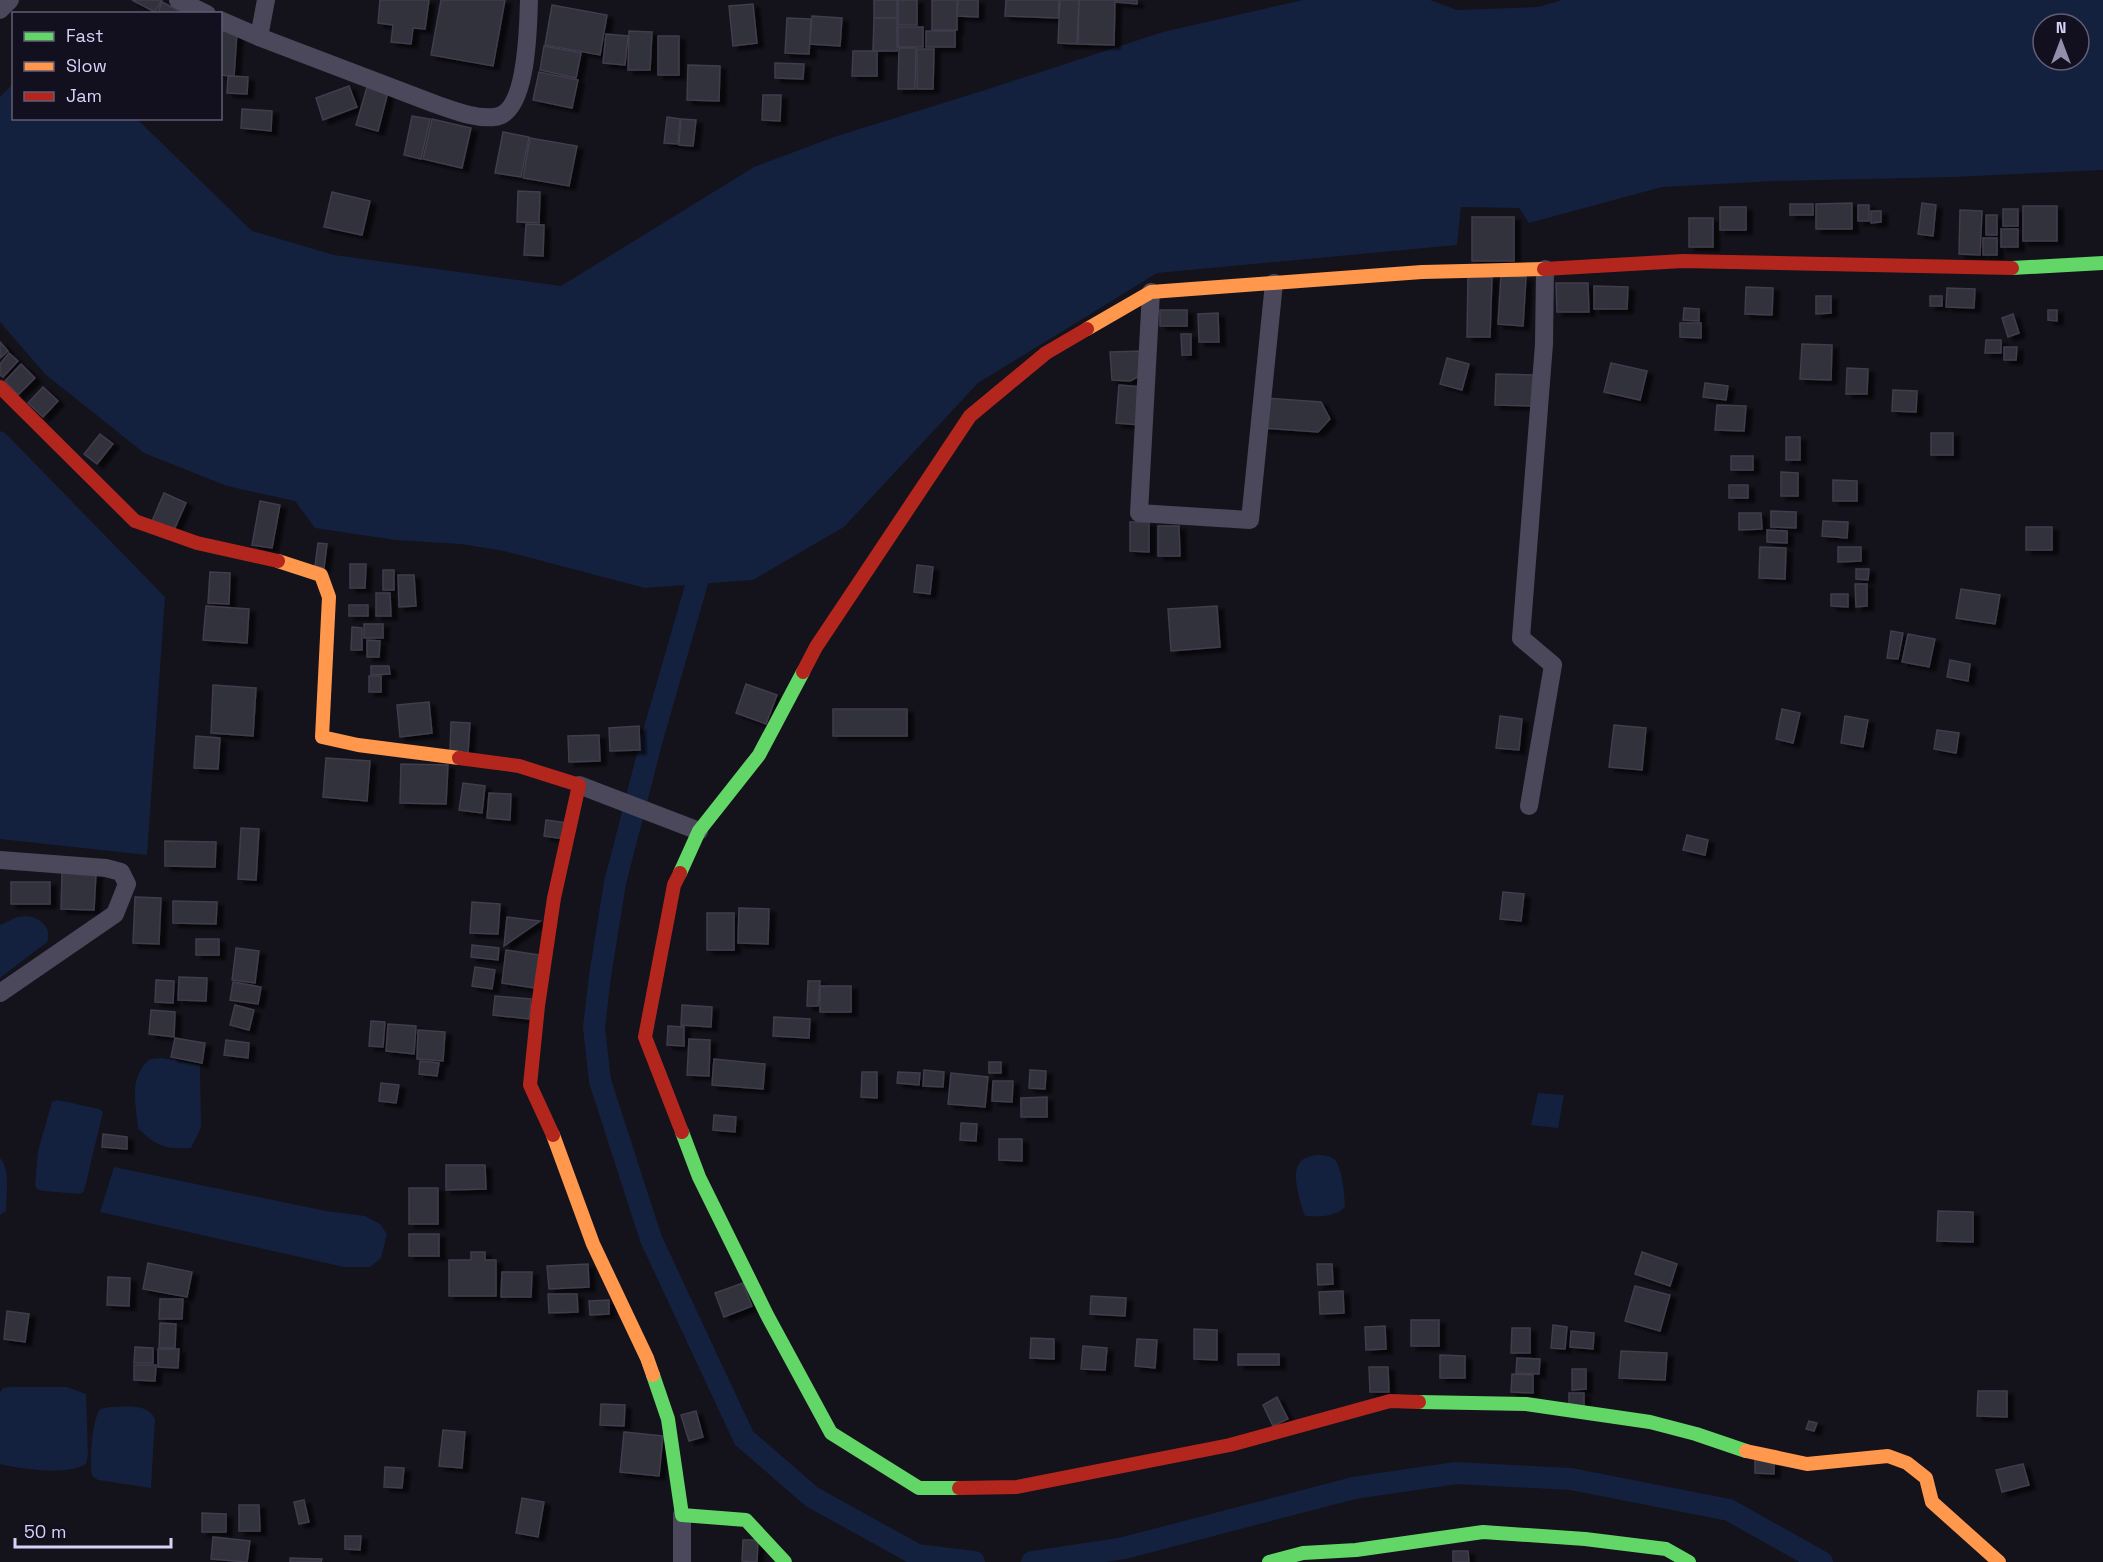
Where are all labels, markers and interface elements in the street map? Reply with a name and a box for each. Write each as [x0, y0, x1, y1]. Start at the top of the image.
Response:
legend [12, 12, 222, 120]
north arrow [2031, 12, 2091, 72]
text: N [2056, 17, 2066, 38]
text: Fast [66, 24, 103, 47]
text: Slow [66, 54, 107, 77]
text: Jam [66, 84, 102, 107]
scale bar [15, 1511, 171, 1549]
text: 50 m [24, 1520, 66, 1543]

